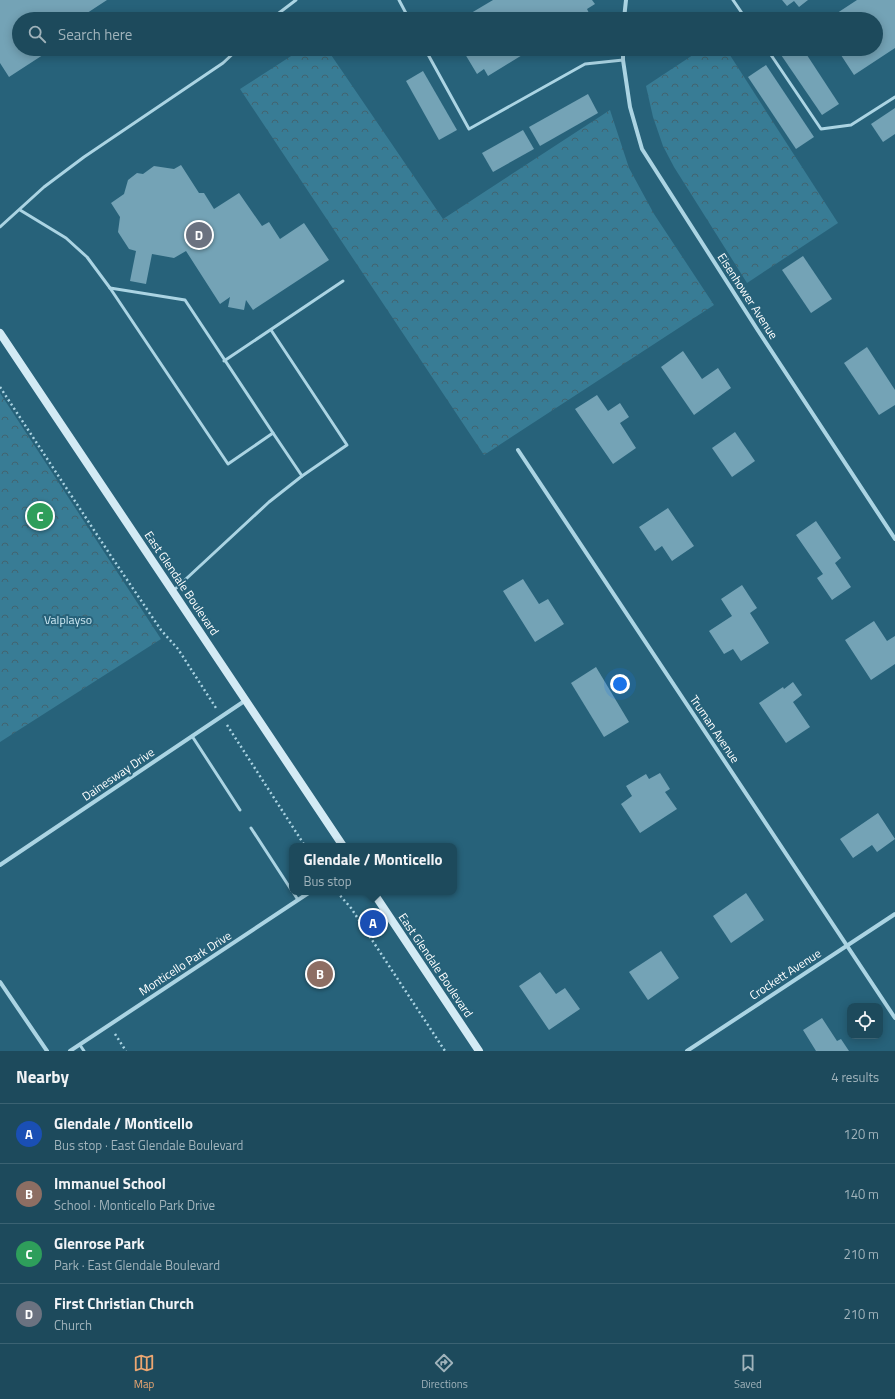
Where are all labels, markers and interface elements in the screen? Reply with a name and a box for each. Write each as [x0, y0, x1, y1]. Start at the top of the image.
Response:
search box [12, 12, 883, 56]
icon: search [26, 23, 48, 45]
text: Search here [58, 23, 132, 46]
pin: D [186, 220, 212, 250]
street label: Eisenhower Avenue [713, 249, 783, 343]
pin: C [27, 501, 53, 531]
street label: East Glendale Boulevard [140, 527, 224, 639]
park label: Valplayso [44, 610, 92, 629]
your location [610, 674, 630, 694]
street label: Truman Avenue [685, 691, 745, 767]
street label: Dainesway Drive [78, 743, 158, 805]
popup [289, 843, 457, 895]
text: Glendale / Monticello [303, 848, 443, 871]
text: Bus stop [303, 871, 352, 891]
pin: A [360, 908, 386, 938]
street label: East Glendale Boulevard [394, 909, 478, 1021]
street label: Monticello Park Drive [135, 926, 235, 1000]
street label: Crockett Avenue [745, 944, 825, 1004]
pin: B [307, 959, 333, 989]
map controls [847, 1003, 883, 1039]
button: locate [847, 1003, 883, 1039]
text: Nearby [16, 1064, 69, 1090]
text: 4 results [831, 1067, 879, 1087]
text: Glendale / Monticello [54, 1112, 193, 1135]
text: A [25, 1124, 33, 1144]
text: 120 m [843, 1124, 879, 1144]
text: Bus stop · East Glendale Boulevard [54, 1135, 243, 1155]
text: Immanuel School [54, 1172, 166, 1195]
text: B [25, 1184, 33, 1204]
text: 140 m [843, 1184, 879, 1204]
text: School · Monticello Park Drive [54, 1195, 215, 1215]
text: Glenrose Park [54, 1232, 144, 1255]
text: C [25, 1244, 33, 1264]
text: 210 m [843, 1244, 879, 1264]
text: Park · East Glendale Boulevard [54, 1255, 220, 1275]
text: First Christian Church [54, 1292, 194, 1315]
text: D [25, 1304, 33, 1324]
text: 210 m [843, 1304, 879, 1324]
text: Church [54, 1315, 92, 1335]
tab: Map [133, 1352, 155, 1392]
tab: Directions [421, 1352, 468, 1392]
tab: Saved [734, 1352, 762, 1392]

